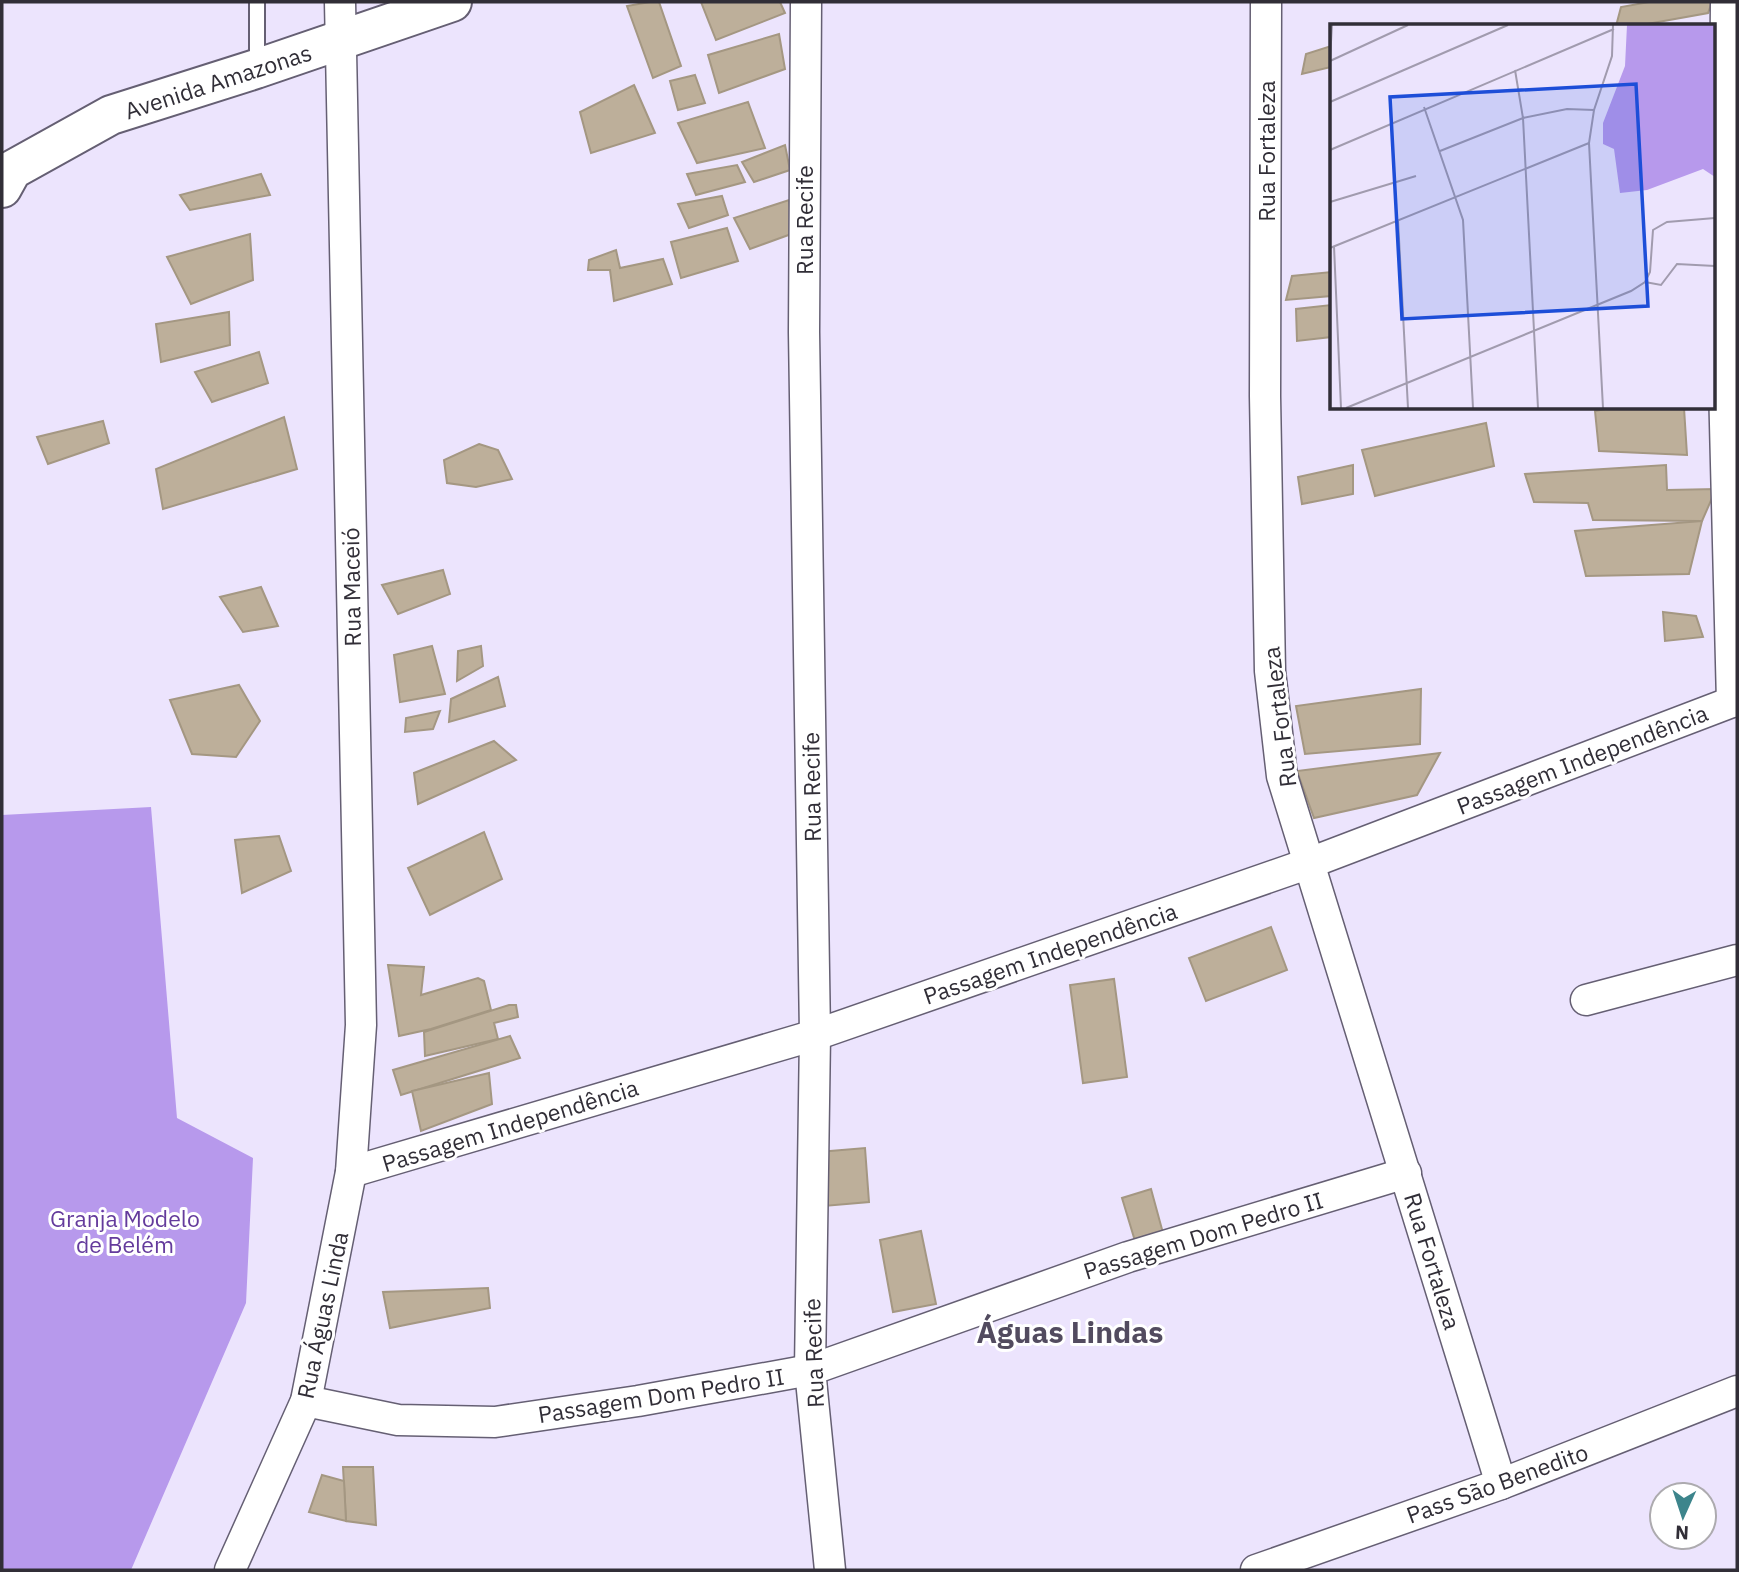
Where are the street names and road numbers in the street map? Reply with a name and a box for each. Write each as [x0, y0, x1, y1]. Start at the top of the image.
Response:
street label: Avenida Amazonas [121, 37, 315, 125]
street label: Rua Fortaleza [1251, 80, 1281, 222]
street label: Rua Recife [789, 165, 819, 275]
street label: Rua Maceió [335, 527, 367, 647]
street label: Rua Fortaleza [1256, 645, 1302, 789]
street label: Passagem Independência [1452, 697, 1712, 821]
street label: Rua Recife [795, 732, 827, 842]
street label: Passagem Independência [919, 895, 1181, 1011]
street label: Passagem Independência [378, 1072, 642, 1178]
street label: Passagem Dom Pedro II [1080, 1184, 1326, 1286]
street label: Rua Fortaleza [1398, 1189, 1468, 1333]
street label: Rua Águas Linda [290, 1229, 354, 1401]
street label: Rua Recife [796, 1298, 830, 1408]
street label: Passagem Dom Pedro II [536, 1361, 786, 1429]
street label: Pass São Benedito [1402, 1436, 1592, 1530]

